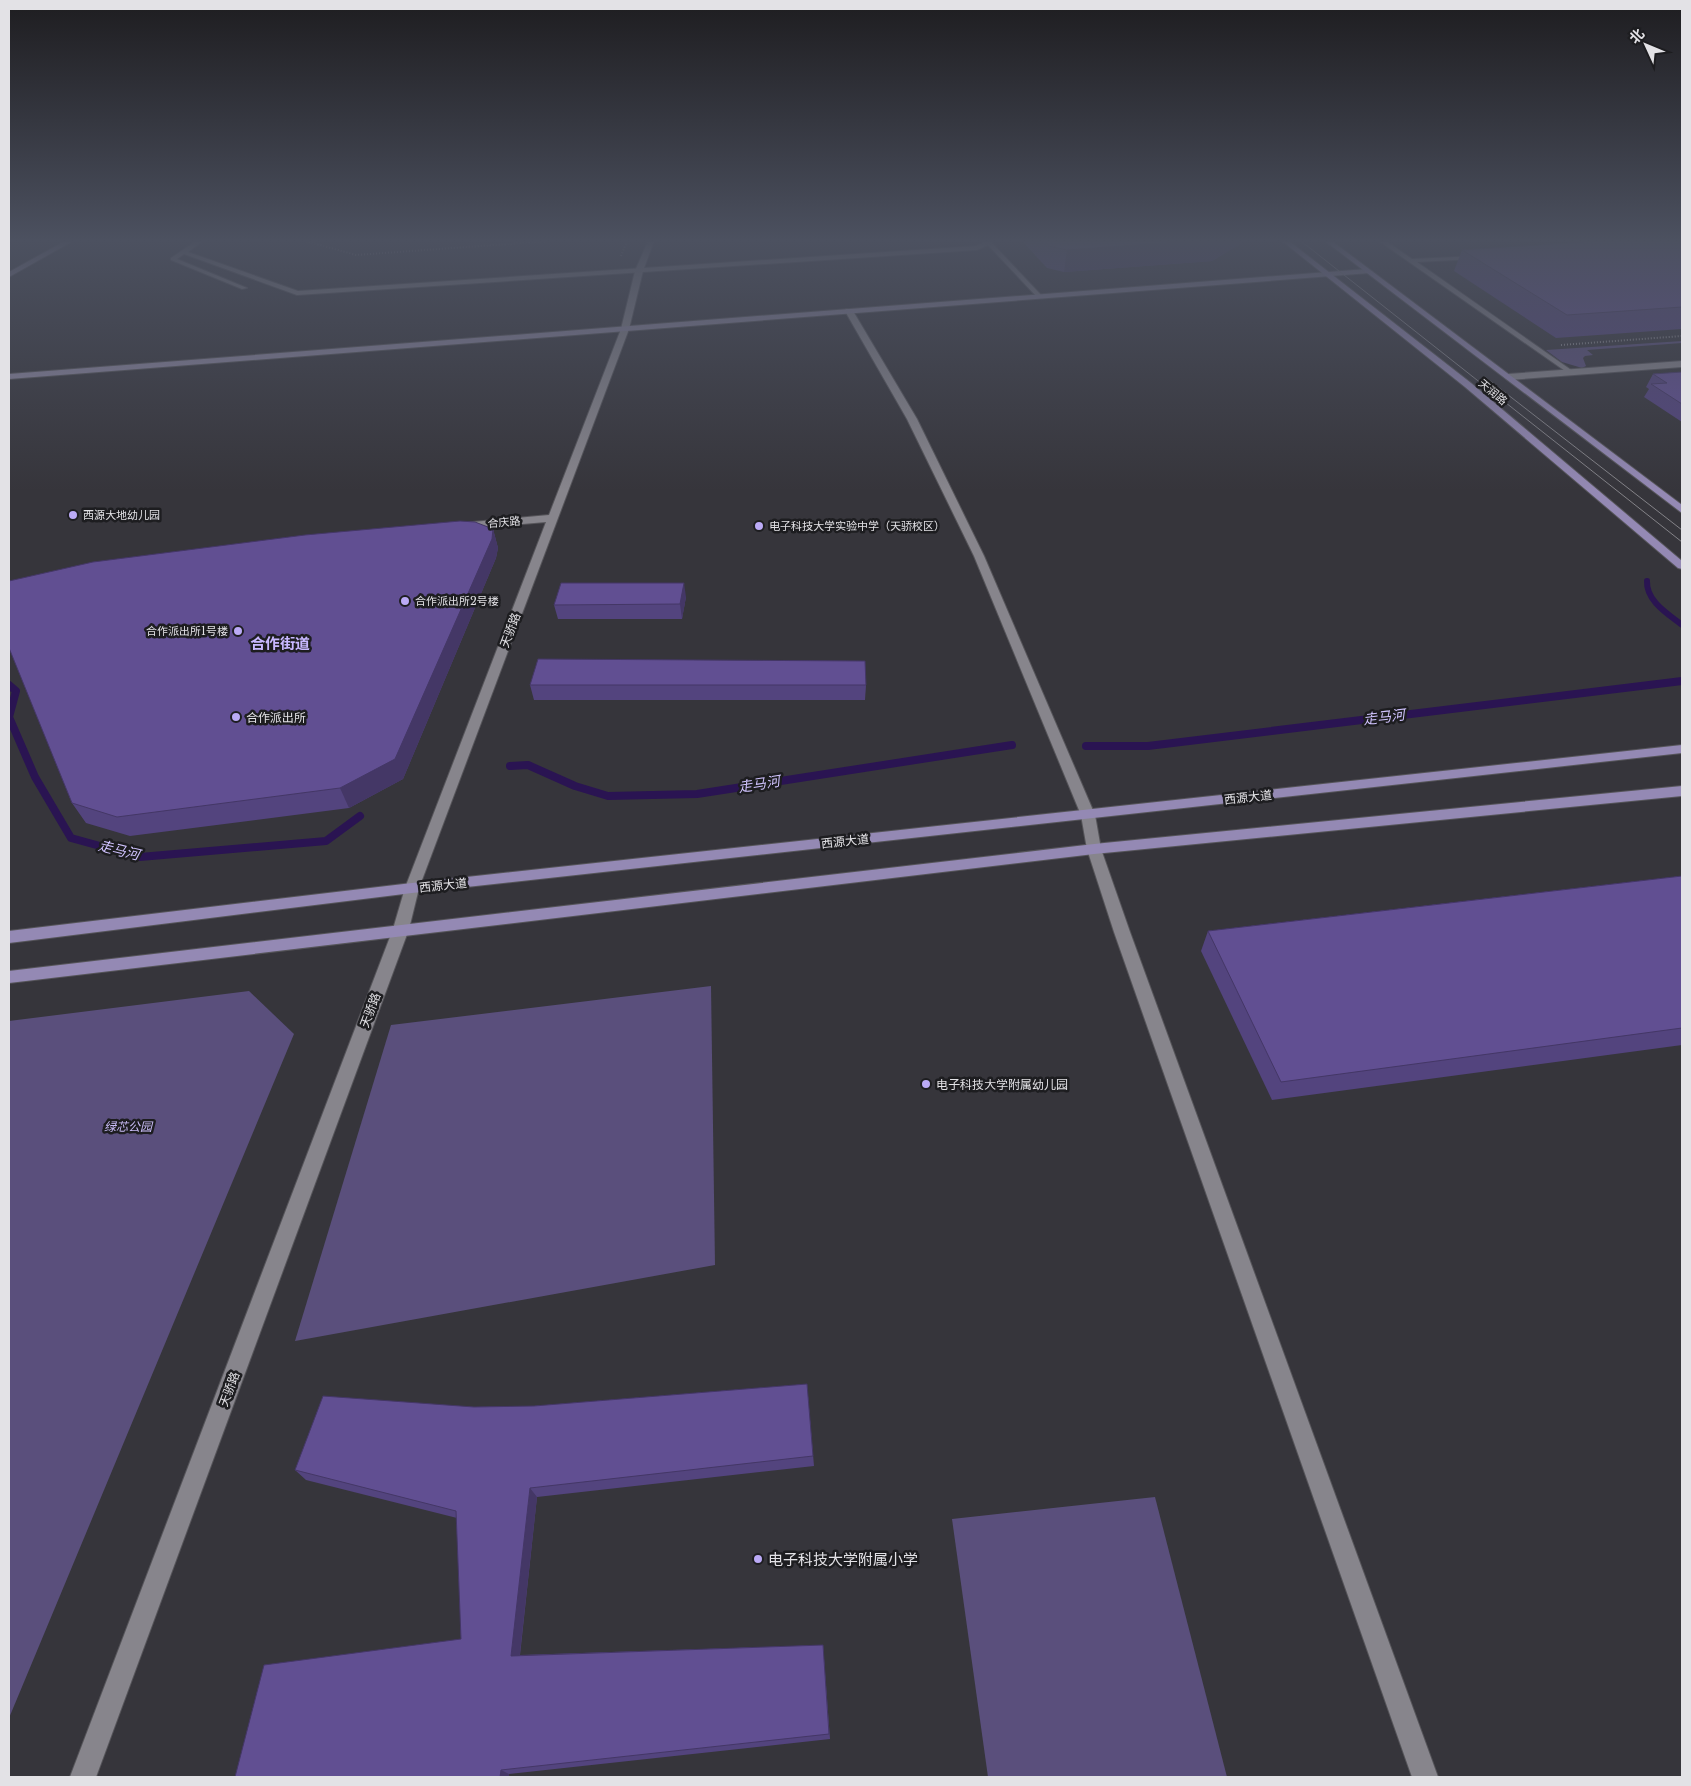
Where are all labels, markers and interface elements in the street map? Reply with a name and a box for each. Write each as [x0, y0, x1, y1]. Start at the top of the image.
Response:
north arrow [1621, 20, 1671, 70]
text: 北 [1625, 25, 1648, 47]
street label: 天润路 [1476, 376, 1510, 408]
place label: 西源大地幼儿园 [83, 508, 160, 522]
marker: 西源大地幼儿园 [67, 509, 79, 521]
street label: 合庆路 [487, 514, 521, 530]
place label: 电子科技大学实验中学（天骄校区） [769, 519, 945, 533]
marker: 电子科技大学实验中学（天骄校区） [753, 520, 765, 532]
place label: 合作派出所2号楼 [415, 594, 499, 608]
marker: 合作派出所2号楼 [399, 595, 411, 607]
street label: 天骄路 [497, 611, 523, 649]
place label: 合作派出所1号楼 [146, 624, 228, 638]
marker: 合作派出所1号楼 [232, 625, 244, 637]
district label: 合作街道 [250, 634, 310, 653]
water label: 走马河 [1362, 705, 1409, 728]
place label: 合作派出所 [246, 710, 306, 725]
marker: 合作派出所 [230, 711, 242, 723]
water label: 走马河 [737, 771, 784, 796]
street label: 西源大道 [1223, 787, 1273, 807]
street label: 西源大道 [820, 831, 870, 851]
water label: 走马河 [96, 836, 144, 865]
street label: 西源大道 [418, 875, 468, 895]
street label: 天骄路 [357, 991, 383, 1029]
place label: 电子科技大学附属幼儿园 [936, 1077, 1068, 1092]
marker: 电子科技大学附属幼儿园 [920, 1078, 932, 1090]
park label: 绿芯公园 [104, 1119, 154, 1134]
street label: 天骄路 [216, 1370, 242, 1408]
place label: 电子科技大学附属小学 [768, 1550, 918, 1569]
marker: 电子科技大学附属小学 [752, 1553, 764, 1565]

